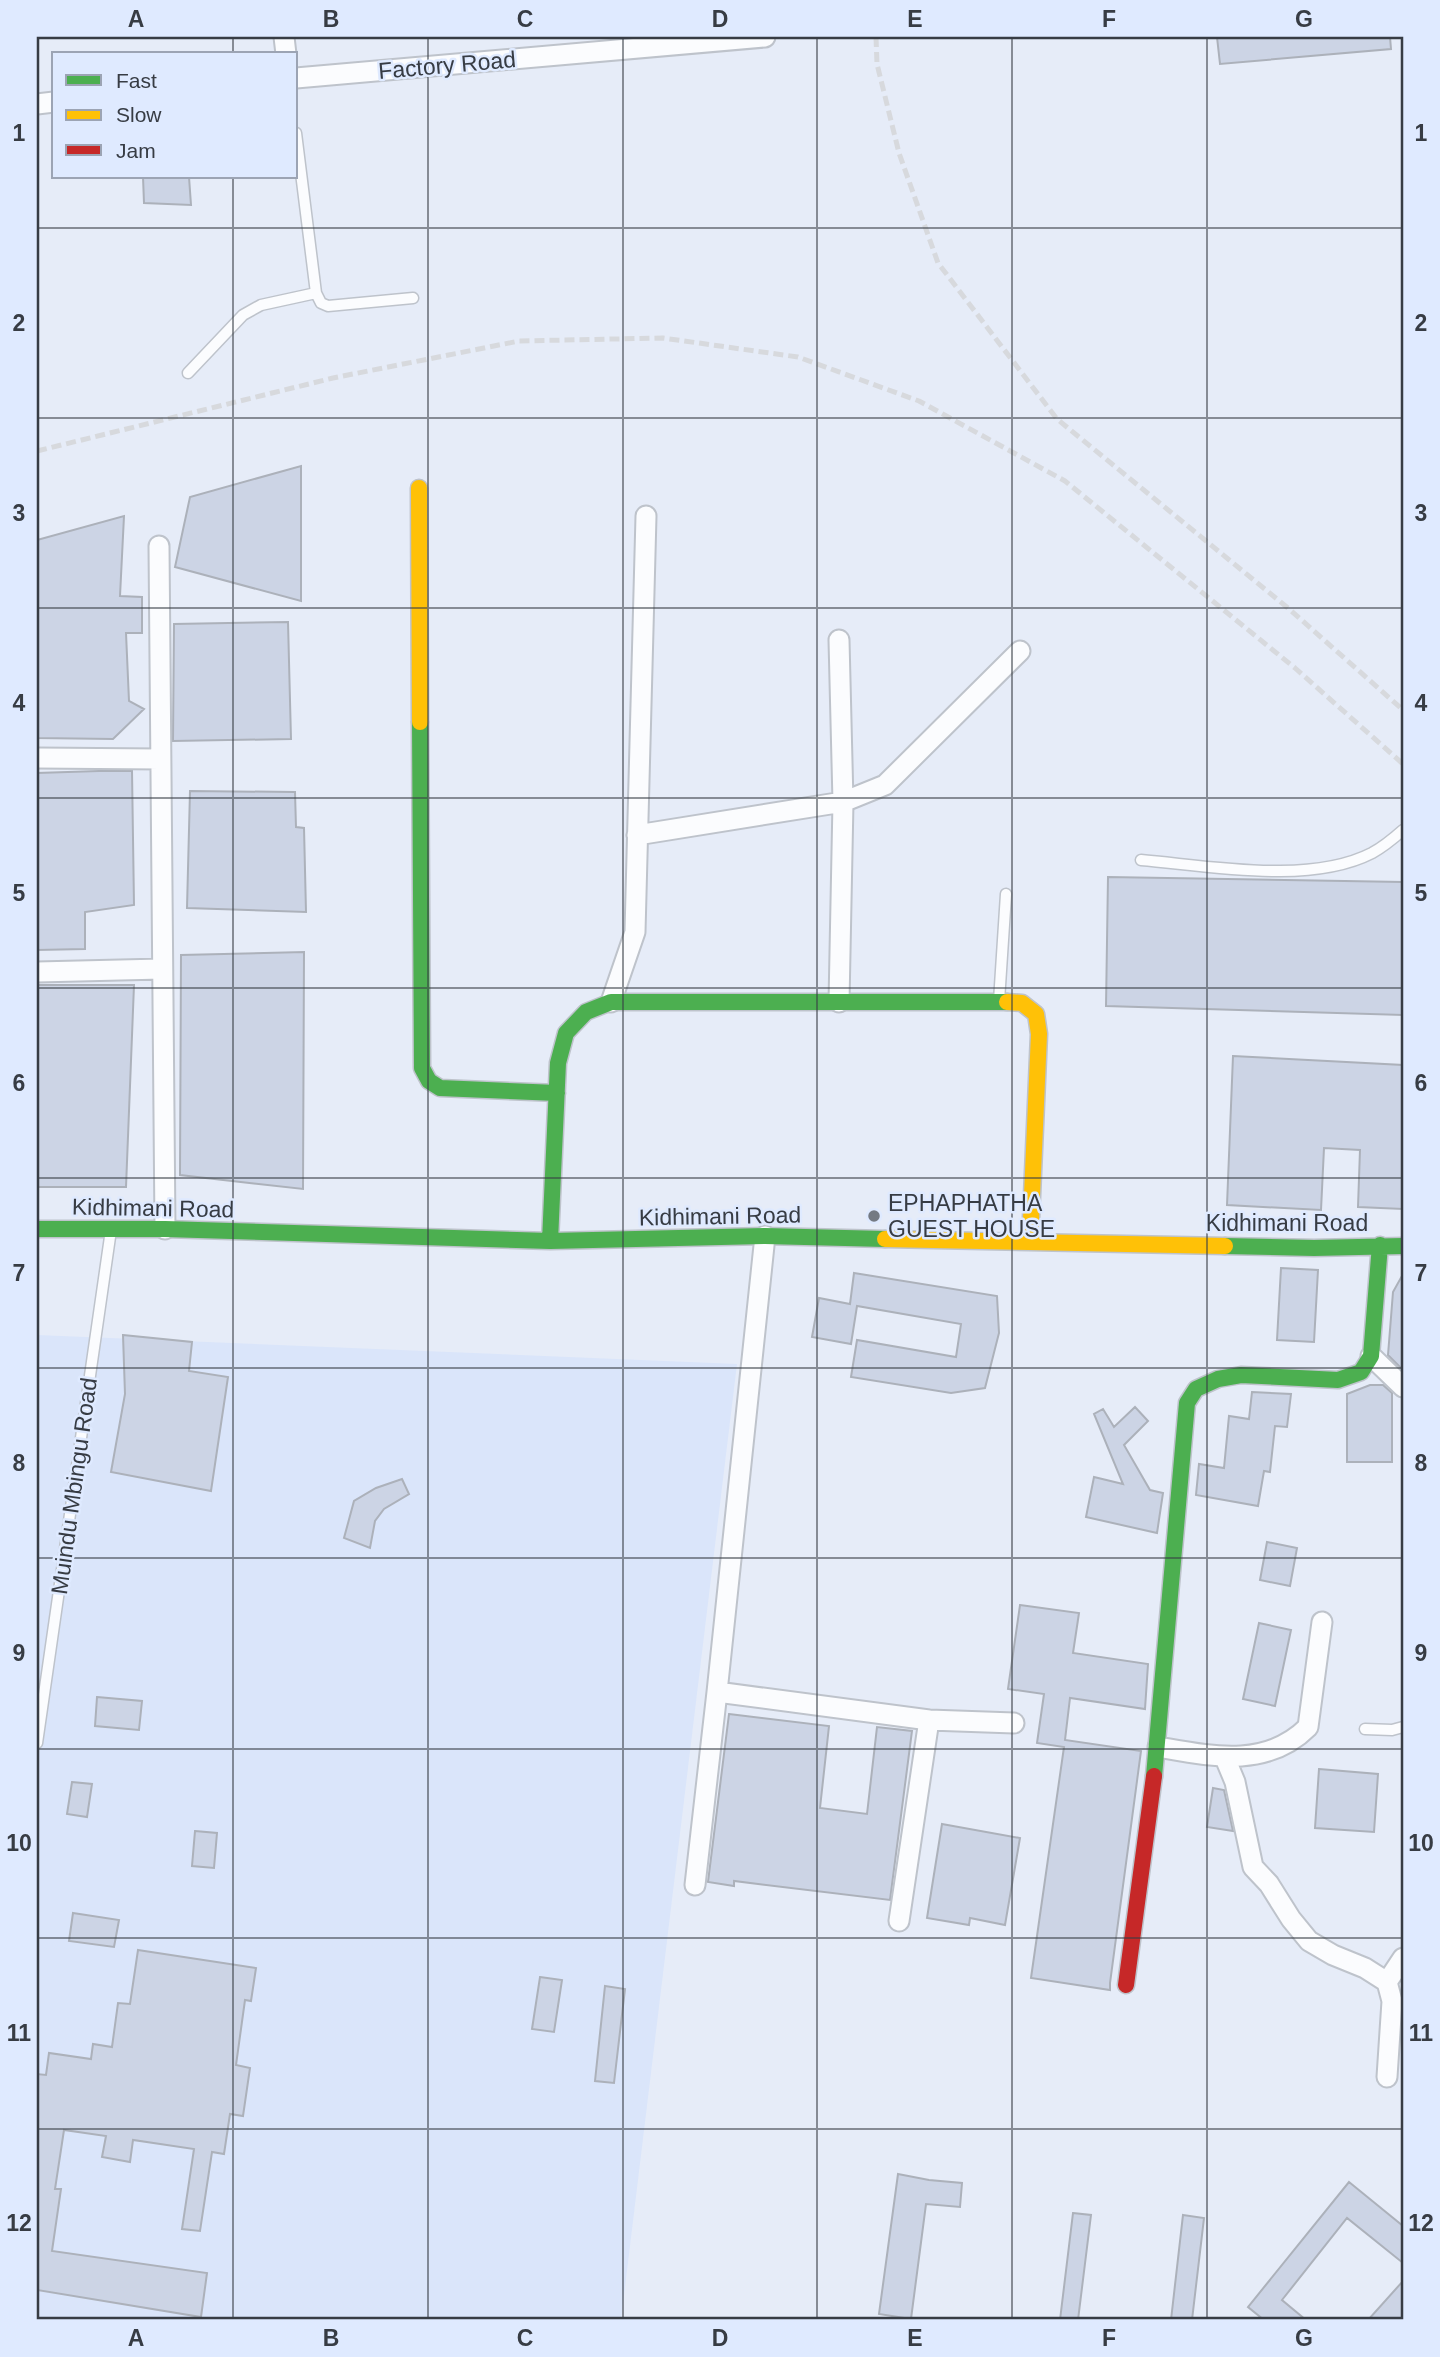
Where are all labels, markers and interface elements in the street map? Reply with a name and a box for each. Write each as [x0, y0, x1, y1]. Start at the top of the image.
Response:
text: A [128, 6, 144, 32]
text: B [323, 6, 339, 32]
text: C [517, 6, 533, 32]
text: D [712, 6, 728, 32]
text: E [907, 6, 923, 32]
text: F [1102, 6, 1116, 32]
text: G [1295, 6, 1313, 32]
street label: Factory Road [377, 46, 517, 84]
legend [52, 52, 298, 178]
text: Fast [116, 69, 157, 92]
text: Slow [116, 103, 162, 126]
text: 1 [13, 120, 26, 146]
text: 1 [1415, 120, 1428, 146]
text: Jam [116, 139, 156, 162]
text: 2 [13, 310, 25, 336]
text: 2 [1415, 310, 1427, 336]
text: 3 [13, 500, 25, 526]
text: 3 [1415, 500, 1427, 526]
text: 4 [13, 690, 26, 716]
text: 4 [1415, 690, 1428, 716]
text: 5 [13, 880, 26, 906]
text: 5 [1415, 880, 1428, 906]
text: 6 [13, 1070, 25, 1096]
text: 6 [1415, 1070, 1427, 1096]
place label: EPHAPHATHA GUEST HOUSE [888, 1190, 1055, 1242]
street label: Kidhimani Road [72, 1194, 234, 1222]
street label: Kidhimani Road [639, 1202, 801, 1230]
marker: EPHAPHATHA GUEST HOUSE [866, 1208, 882, 1224]
street label: Kidhimani Road [1206, 1210, 1368, 1236]
text: 7 [13, 1260, 25, 1286]
text: 7 [1415, 1260, 1427, 1286]
street label: Muindu Mbingu Road [46, 1376, 102, 1596]
text: 8 [13, 1450, 26, 1476]
text: 8 [1415, 1450, 1428, 1476]
text: 9 [13, 1640, 25, 1666]
text: 9 [1415, 1640, 1427, 1666]
text: 10 [6, 1830, 32, 1856]
text: 10 [1408, 1830, 1434, 1856]
text: 11 [7, 2020, 31, 2046]
text: 11 [1409, 2020, 1433, 2046]
text: 12 [6, 2210, 32, 2236]
text: 12 [1408, 2210, 1434, 2236]
text: A [128, 2325, 144, 2351]
text: B [323, 2325, 339, 2351]
text: C [517, 2325, 533, 2351]
text: D [712, 2325, 728, 2351]
text: E [907, 2325, 923, 2351]
text: F [1102, 2325, 1116, 2351]
text: G [1295, 2325, 1313, 2351]

